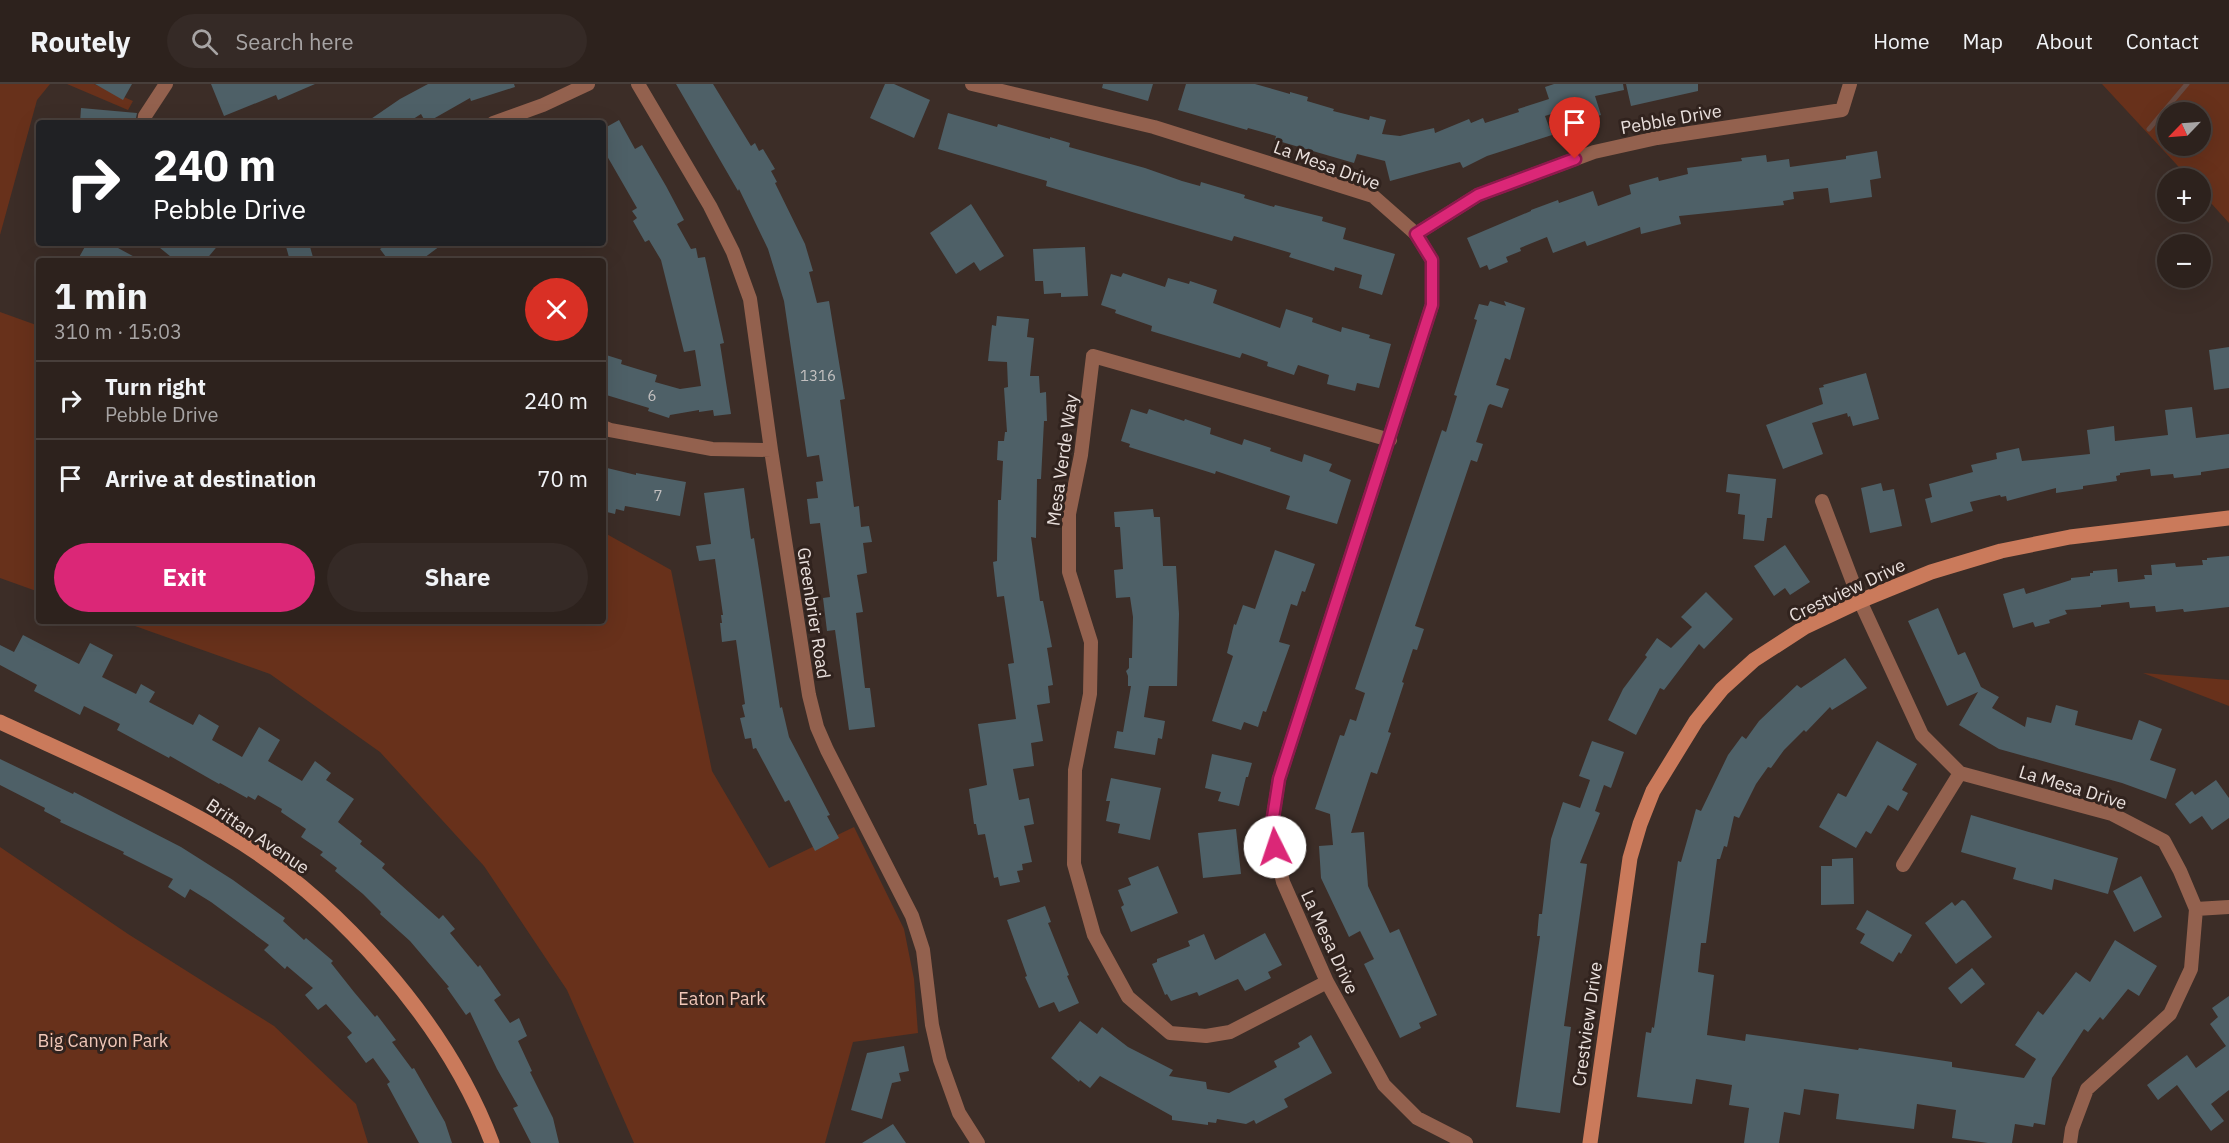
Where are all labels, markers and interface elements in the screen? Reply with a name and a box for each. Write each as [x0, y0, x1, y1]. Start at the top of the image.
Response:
search box [167, 14, 587, 68]
text: Routely [30, 23, 131, 60]
icon: search [188, 25, 221, 58]
text: Search here [236, 27, 354, 56]
text: Home [1873, 27, 1930, 55]
text: Map [1963, 27, 2003, 55]
text: About [2036, 27, 2093, 55]
text: Contact [2126, 27, 2199, 55]
pin [1549, 97, 1600, 159]
street label: Pebble Drive [1619, 99, 1723, 139]
north arrow [2157, 102, 2211, 156]
map controls [2157, 102, 2211, 288]
icon: arrive [1558, 106, 1591, 139]
street label: La Mesa Drive [1271, 135, 1384, 195]
text: 240 m [153, 138, 276, 193]
icon: right [54, 144, 132, 222]
button: + [2157, 168, 2211, 222]
text: Pebble Drive [153, 191, 306, 226]
button: − [2157, 234, 2211, 288]
text: 1 min [54, 272, 148, 319]
button: close [525, 278, 588, 341]
text: 310 m · 15:03 [54, 318, 182, 345]
house number: 1316 [800, 366, 836, 385]
text: Turn right [105, 372, 206, 401]
icon: right [54, 384, 87, 417]
text: 240 m [524, 386, 588, 415]
house number: 6 [647, 386, 657, 405]
street label: Mesa Verde Way [1041, 393, 1083, 527]
text: Pebble Drive [105, 401, 218, 428]
icon: arrive [54, 462, 87, 495]
text: Arrive at destination [105, 464, 316, 493]
text: 70 m [537, 464, 588, 493]
house number: 7 [653, 486, 663, 505]
button: Exit [54, 543, 315, 612]
button: Share [327, 543, 588, 612]
street label: Greenbrier Road [792, 546, 836, 680]
street label: Crestview Drive [1785, 553, 1909, 627]
street label: La Mesa Drive [2016, 760, 2130, 814]
street label: Brittan Avenue [202, 793, 314, 879]
position arrow [1243, 815, 1307, 879]
street label: La Mesa Drive [1296, 886, 1364, 998]
street label: Crestview Drive [1567, 960, 1607, 1088]
park label: Eaton Park [678, 987, 766, 1010]
park label: Big Canyon Park [38, 1029, 169, 1052]

